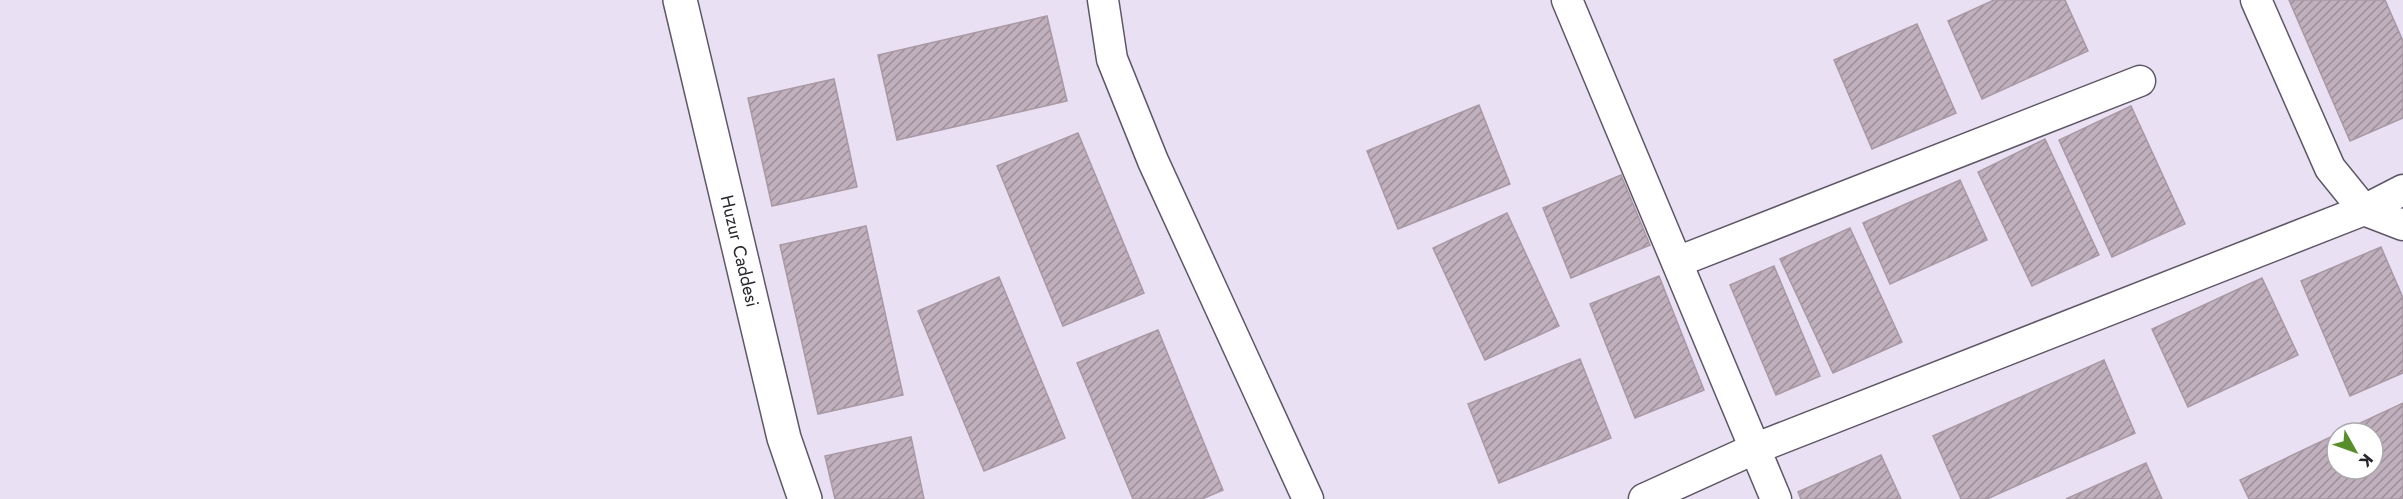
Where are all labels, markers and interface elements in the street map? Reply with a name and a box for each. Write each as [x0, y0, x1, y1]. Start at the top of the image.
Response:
street label: Huzur Caddesi [714, 192, 765, 310]
north arrow [2325, 421, 2385, 481]
text: K [2353, 449, 2379, 473]

